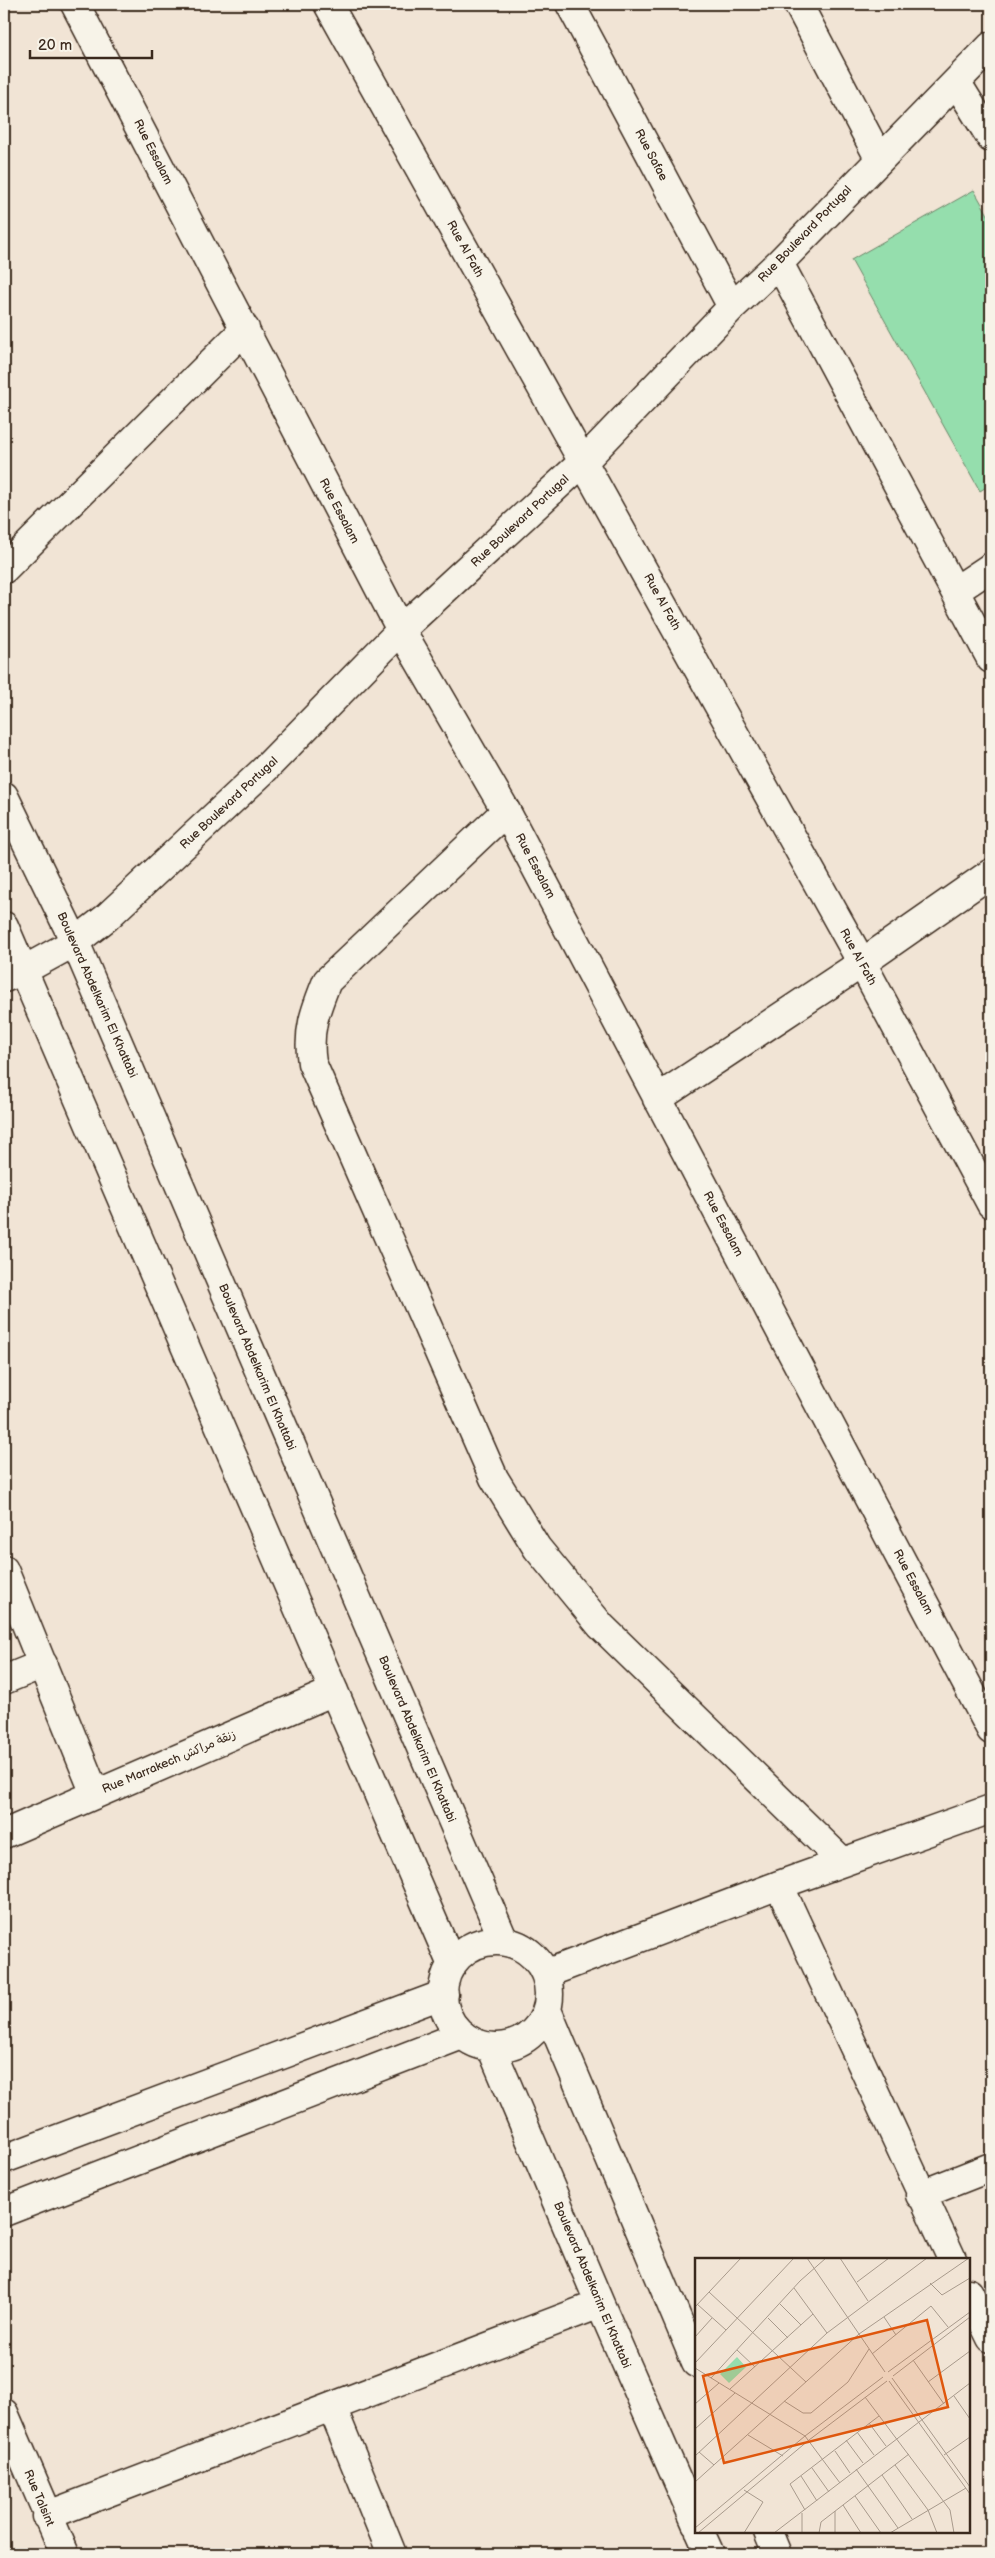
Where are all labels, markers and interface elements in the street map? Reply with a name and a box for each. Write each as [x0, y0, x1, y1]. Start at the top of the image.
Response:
scale bar [30, 28, 152, 60]
text: 20 m [38, 36, 72, 55]
street label: Rue Essalam [130, 117, 176, 187]
street label: Rue Safae [631, 127, 671, 183]
street label: Rue Boulevard Portugal [755, 183, 855, 285]
street label: Rue Al Fath [443, 218, 487, 280]
street label: Rue Boulevard Portugal [468, 472, 572, 570]
street label: Rue Essalam [316, 476, 362, 546]
street label: Rue Al Fath [640, 571, 684, 633]
street label: Rue Boulevard Portugal [177, 754, 281, 852]
street label: Rue Essalam [512, 831, 558, 901]
street label: Boulevard Abdelkarim El Khattabi [54, 910, 140, 1080]
street label: Rue Al Fath [836, 926, 880, 988]
street label: Rue Essalam [700, 1189, 746, 1259]
street label: Boulevard Abdelkarim El Khattabi [215, 1281, 299, 1453]
street label: Rue Essalam [890, 1547, 936, 1617]
street label: Boulevard Abdelkarim El Khattabi [375, 1653, 459, 1825]
street label: Rue Marrakech زنقة مراكش [100, 1727, 238, 1797]
street label: Boulevard Abdelkarim El Khattabi [550, 2199, 634, 2371]
inset map [695, 2258, 970, 2533]
street label: Rue Talsint [20, 2468, 58, 2529]

